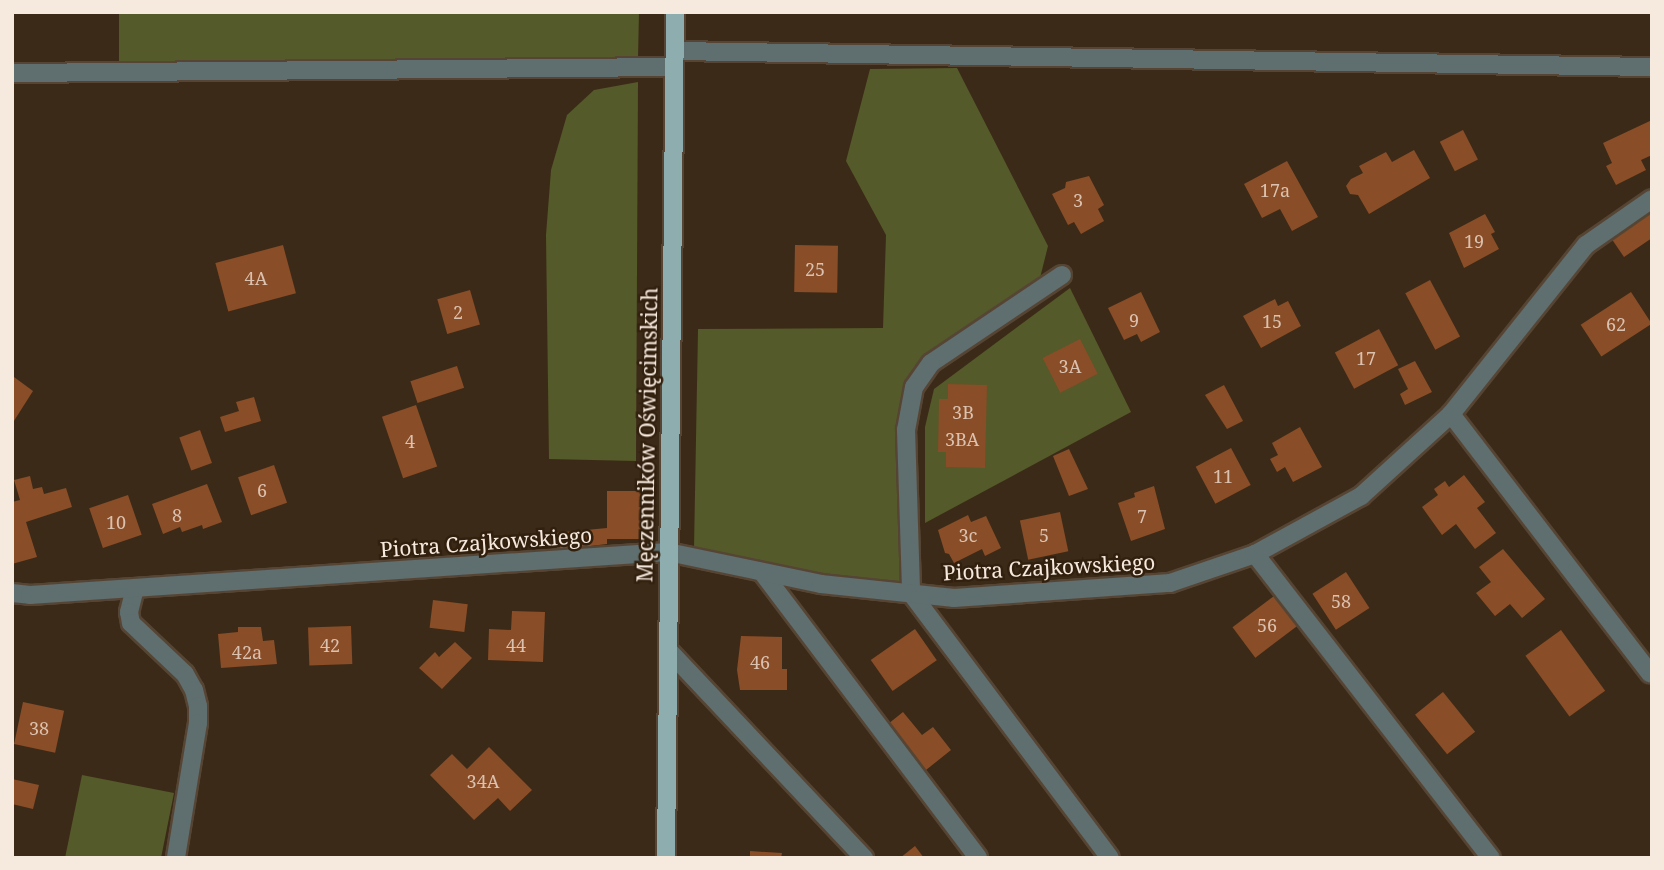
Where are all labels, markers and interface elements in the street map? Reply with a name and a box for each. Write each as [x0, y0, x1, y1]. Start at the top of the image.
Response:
house number: 17a [1260, 179, 1290, 201]
house number: 3 [1073, 189, 1083, 211]
house number: 19 [1464, 230, 1484, 252]
house number: 25 [805, 258, 825, 280]
house number: 4A [245, 267, 267, 289]
street label: Męczenników Oświęcimskich [632, 287, 662, 583]
house number: 2 [453, 301, 463, 323]
house number: 9 [1129, 309, 1139, 331]
house number: 15 [1262, 310, 1282, 332]
house number: 62 [1606, 313, 1626, 335]
house number: 17 [1356, 347, 1376, 369]
house number: 3A [1059, 355, 1081, 377]
house number: 3B [952, 401, 974, 423]
house number: 3BA [945, 428, 979, 450]
house number: 4 [405, 430, 415, 452]
house number: 11 [1213, 465, 1233, 487]
house number: 6 [257, 479, 267, 501]
house number: 8 [172, 504, 182, 526]
house number: 7 [1137, 505, 1147, 527]
house number: 10 [106, 511, 126, 533]
street label: Piotra Czajkowskiego [379, 522, 593, 562]
house number: 3c [959, 524, 977, 546]
house number: 5 [1039, 524, 1049, 546]
street label: Piotra Czajkowskiego [942, 549, 1156, 585]
house number: 58 [1331, 590, 1351, 612]
house number: 56 [1257, 614, 1277, 636]
house number: 42 [320, 634, 340, 656]
house number: 44 [506, 634, 526, 656]
house number: 42a [232, 641, 262, 663]
house number: 46 [750, 651, 770, 673]
house number: 38 [29, 717, 49, 739]
house number: 34A [467, 770, 499, 792]

